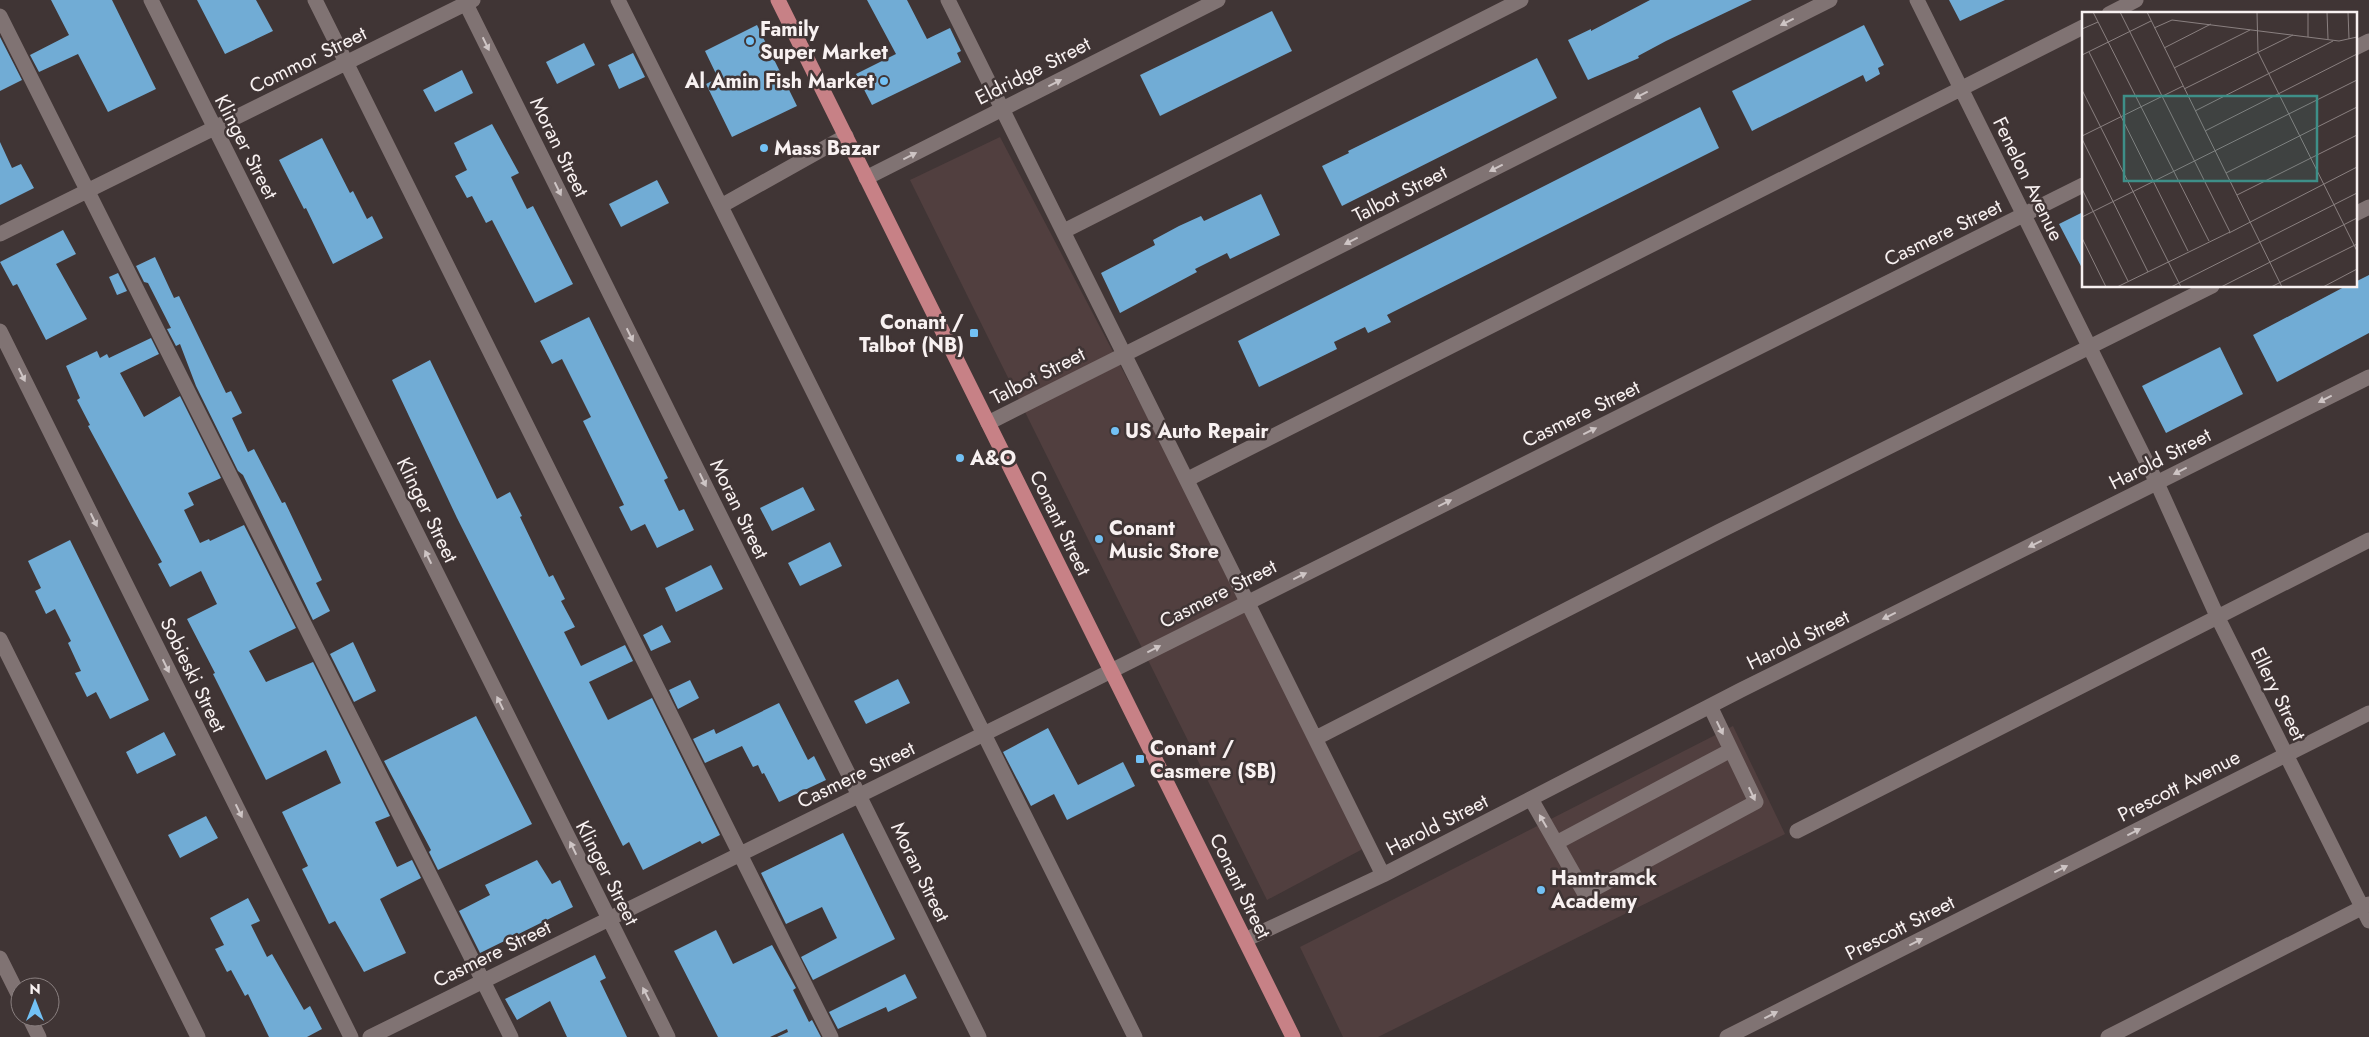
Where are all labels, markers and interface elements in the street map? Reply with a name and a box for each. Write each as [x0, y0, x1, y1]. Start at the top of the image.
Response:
inset map [2082, 12, 2356, 288]
place label: Family Super Market [760, 15, 889, 67]
one-way arrow [1779, 18, 1794, 26]
street label: Commor Street [244, 19, 372, 101]
street label: Eldridge Street [970, 29, 1096, 112]
marker: Family Super Market [744, 35, 756, 47]
one-way arrow [482, 37, 490, 51]
place label: Al Amin Fish Market [684, 67, 875, 96]
marker: Al Amin Fish Market [878, 75, 890, 87]
one-way arrow [1047, 78, 1062, 87]
street label: Klinger Street [207, 90, 285, 204]
one-way arrow [1634, 91, 1649, 99]
street label: Moran Street [522, 92, 596, 202]
street label: Fenelon Avenue [1985, 112, 2071, 246]
place label: Mass Bazar [774, 134, 881, 163]
marker: Mass Bazar [758, 142, 770, 154]
one-way arrow [902, 152, 917, 160]
street label: Talbot Street [1348, 158, 1452, 230]
one-way arrow [1489, 164, 1503, 172]
one-way arrow [554, 182, 562, 196]
street label: Casmere Street [1879, 192, 2007, 274]
one-way arrow [1344, 237, 1358, 245]
place label: Conant / Talbot (NB) [859, 308, 964, 360]
marker: Conant / Talbot (NB) [968, 327, 980, 339]
one-way arrow [626, 328, 634, 342]
street label: Talbot Street [986, 340, 1090, 412]
one-way arrow [18, 368, 26, 382]
street label: Casmere Street [1517, 373, 1645, 455]
one-way arrow [2318, 395, 2333, 403]
place label: US Auto Repair [1125, 417, 1270, 446]
street label: Harold Street [2104, 421, 2216, 497]
marker: US Auto Repair [1109, 425, 1121, 437]
one-way arrow [1583, 427, 1598, 435]
place label: A&O [969, 444, 1016, 473]
street label: Klinger Street [389, 452, 465, 568]
marker: A&O [954, 452, 966, 464]
street label: Moran Street [702, 454, 776, 564]
street label: Conant Street [1022, 466, 1098, 581]
one-way arrow [2173, 468, 2187, 476]
one-way arrow [699, 473, 707, 487]
one-way arrow [1438, 499, 1452, 507]
one-way arrow [90, 513, 98, 527]
place label: Conant Music Store [1109, 514, 1219, 566]
marker: Conant Music Store [1093, 533, 1105, 545]
one-way arrow [2027, 540, 2042, 548]
one-way arrow [424, 550, 432, 564]
street label: Casmere Street [1154, 552, 1282, 636]
one-way arrow [1292, 572, 1307, 580]
street label: Harold Street [1742, 603, 1854, 677]
street label: Sobieski Street [153, 613, 233, 738]
one-way arrow [1882, 613, 1896, 621]
street label: Ellery Street [2243, 642, 2313, 746]
one-way arrow [1147, 645, 1162, 653]
one-way arrow [163, 659, 171, 673]
one-way arrow [496, 696, 504, 710]
one-way arrow [1716, 721, 1725, 736]
street label: Casmere Street [792, 734, 920, 816]
place label: Conant / Casmere (SB) [1150, 734, 1277, 786]
street label: Prescott Avenue [2113, 743, 2245, 829]
marker: Conant / Casmere (SB) [1134, 753, 1146, 765]
street label: Harold Street [1381, 787, 1493, 863]
one-way arrow [1749, 787, 1757, 801]
one-way arrow [235, 804, 243, 818]
one-way arrow [1539, 813, 1547, 828]
street label: Klinger Street [568, 816, 646, 930]
street label: Moran Street [883, 817, 957, 927]
one-way arrow [2127, 828, 2141, 836]
street label: Conant Street [1202, 829, 1278, 944]
one-way arrow [568, 841, 576, 855]
place label: Hamtramck Academy [1550, 864, 1658, 916]
one-way arrow [2054, 865, 2068, 873]
marker: Hamtramck Academy [1535, 884, 1547, 896]
street label: Prescott Street [1840, 888, 1960, 968]
street label: Casmere Street [428, 913, 556, 995]
one-way arrow [1909, 938, 1923, 946]
north arrow [10, 977, 60, 1027]
text: N [29, 979, 41, 999]
one-way arrow [641, 986, 650, 1001]
one-way arrow [1764, 1011, 1778, 1019]

